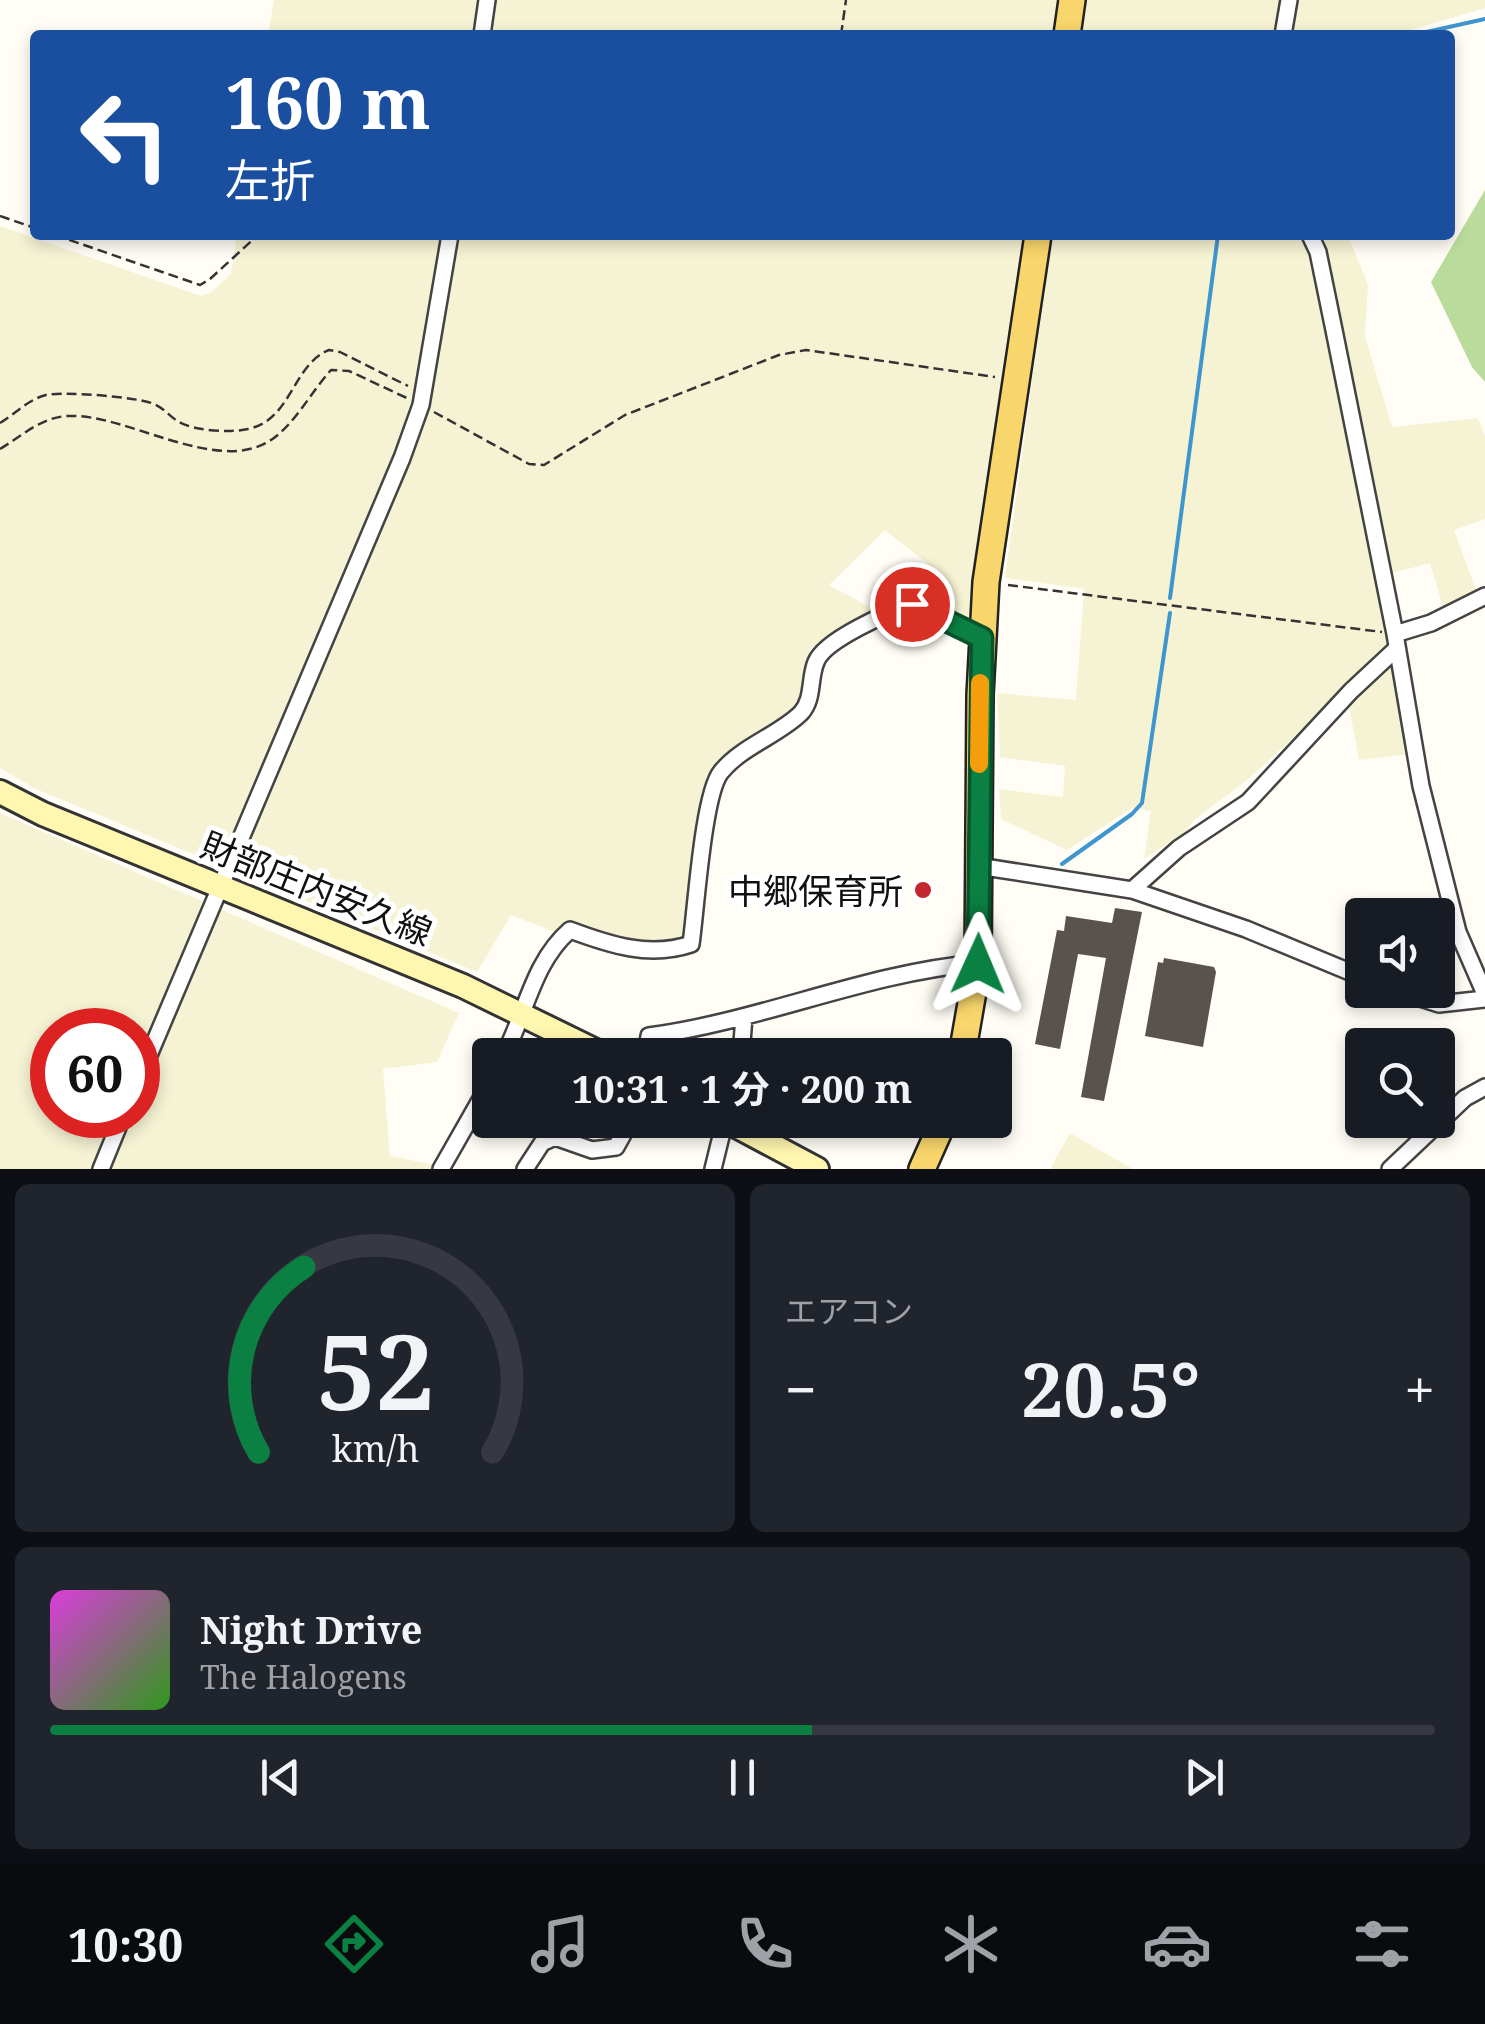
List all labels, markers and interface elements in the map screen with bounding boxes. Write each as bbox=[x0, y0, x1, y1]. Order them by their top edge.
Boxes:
text: 160 m bbox=[225, 54, 431, 150]
icon: left bbox=[60, 70, 190, 200]
text: 左折 bbox=[225, 149, 315, 210]
pin bbox=[870, 562, 955, 647]
icon: arrive bbox=[885, 577, 940, 632]
street label: 財部庄内安久線 bbox=[195, 820, 439, 956]
place label: 中郷保育所 bbox=[728, 867, 903, 914]
marker: 中郷保育所 bbox=[912, 879, 934, 901]
map controls bbox=[1345, 898, 1455, 1138]
button: sound bbox=[1345, 898, 1455, 1008]
position arrow bbox=[926, 912, 1030, 1016]
speed limit sign: 60 bbox=[30, 1008, 160, 1138]
button: search bbox=[1345, 1028, 1455, 1138]
text: 10:31 · 1 分 · 200 m bbox=[572, 1062, 912, 1114]
text: エアコン bbox=[785, 1289, 913, 1332]
text: 52 bbox=[316, 1299, 434, 1440]
text: 20.5° bbox=[1021, 1337, 1200, 1439]
text: − bbox=[785, 1351, 817, 1426]
text: + bbox=[1404, 1351, 1435, 1426]
text: km/h bbox=[331, 1424, 419, 1472]
text: Night Drive bbox=[200, 1603, 422, 1655]
text: The Halogens bbox=[200, 1655, 407, 1698]
icon: previous bbox=[253, 1750, 308, 1805]
icon: pause bbox=[715, 1750, 770, 1805]
icon: next bbox=[1177, 1750, 1232, 1805]
icon: directions bbox=[319, 1909, 389, 1979]
icon: music bbox=[525, 1909, 595, 1979]
icon: phone bbox=[730, 1909, 800, 1979]
icon: climate bbox=[936, 1909, 1006, 1979]
icon: car bbox=[1142, 1909, 1212, 1979]
icon: filters bbox=[1347, 1909, 1417, 1979]
text: 10:30 bbox=[68, 1914, 183, 1975]

